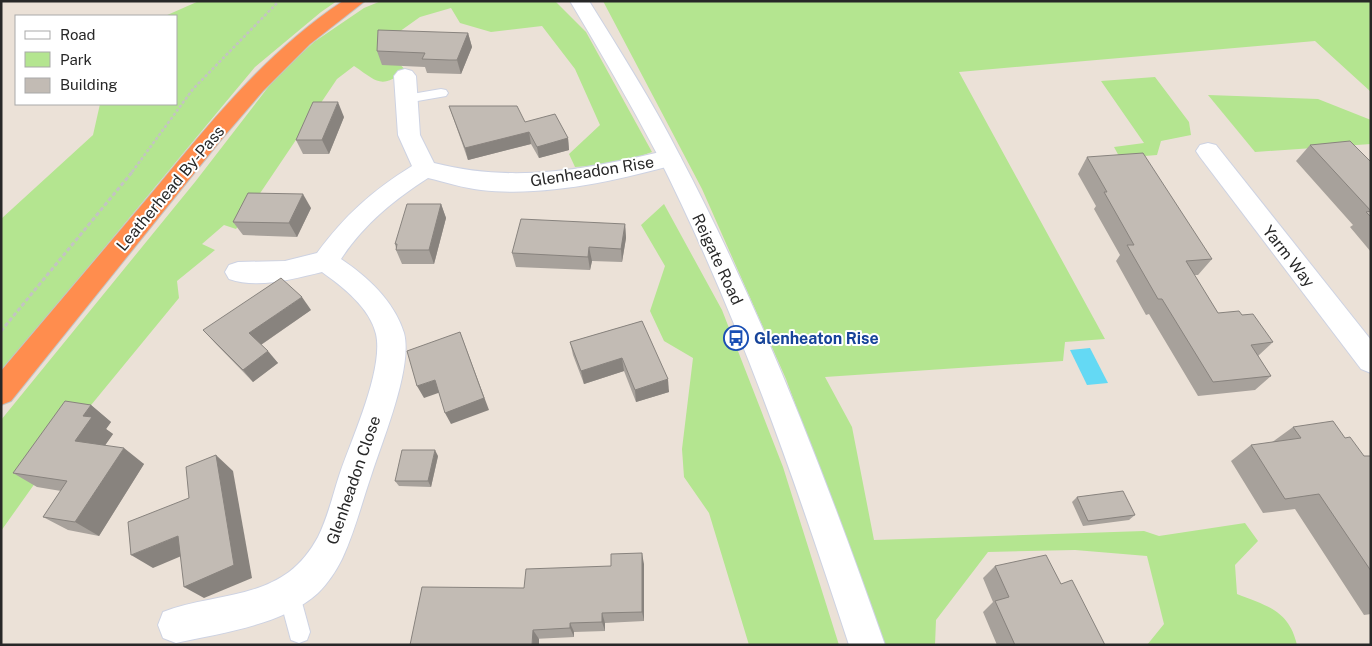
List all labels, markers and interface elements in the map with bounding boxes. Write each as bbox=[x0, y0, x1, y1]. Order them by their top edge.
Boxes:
legend bbox=[15, 15, 178, 105]
text: Road bbox=[60, 26, 96, 43]
text: Park bbox=[60, 51, 92, 68]
text: Building bbox=[60, 76, 118, 93]
street label: Leatherhead By-Pass bbox=[112, 122, 228, 255]
street label: Glenheadon Rise bbox=[529, 152, 655, 191]
street label: Reigate Road bbox=[688, 211, 747, 308]
street label: Yarm Way bbox=[1259, 222, 1319, 291]
bus stop icon: Glenheaton Rise bbox=[723, 325, 749, 351]
place label: Glenheaton Rise bbox=[754, 329, 879, 348]
street label: Glenheadon Close bbox=[323, 413, 384, 547]

